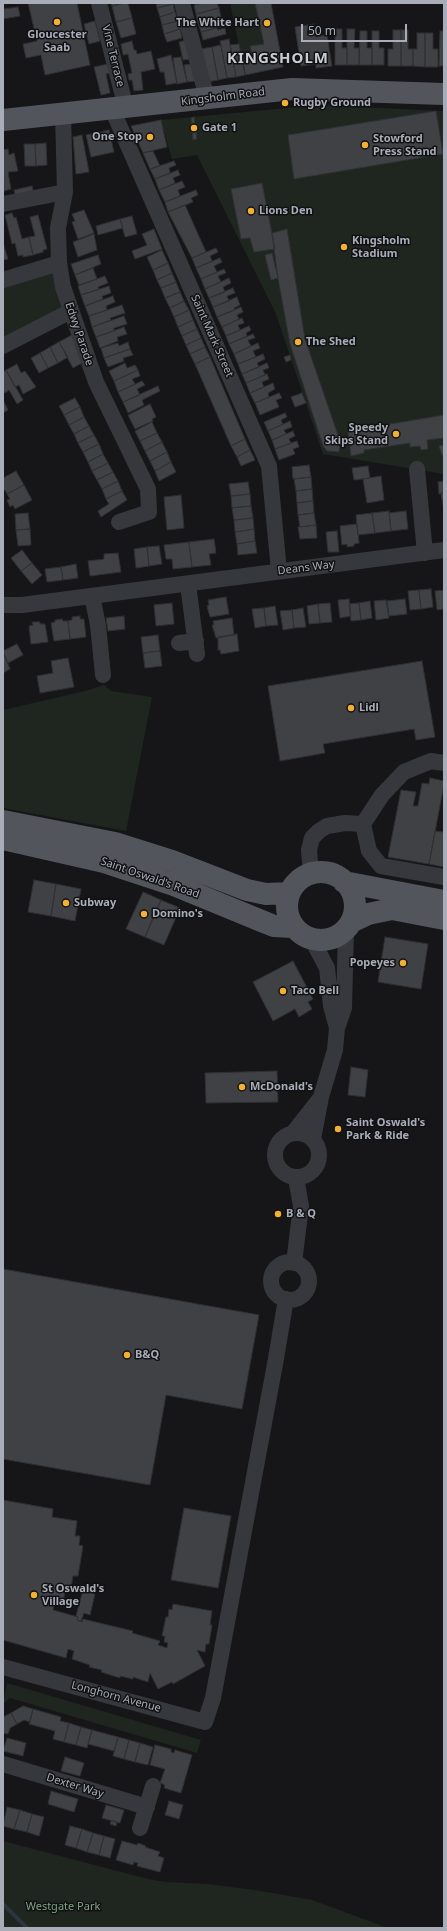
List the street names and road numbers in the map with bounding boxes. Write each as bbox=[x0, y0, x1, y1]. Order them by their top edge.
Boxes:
street label: Vine Terrace bbox=[99, 24, 127, 88]
street label: Kingsholm Road bbox=[180, 85, 266, 109]
street label: Saint Mark Street bbox=[188, 293, 236, 379]
street label: Edwy Parade bbox=[62, 301, 96, 367]
street label: Deans Way bbox=[277, 558, 335, 578]
street label: Saint Oswald's Road bbox=[99, 855, 201, 901]
street label: Longhorn Avenue bbox=[70, 1679, 162, 1715]
street label: Dexter Way bbox=[45, 1771, 105, 1801]

